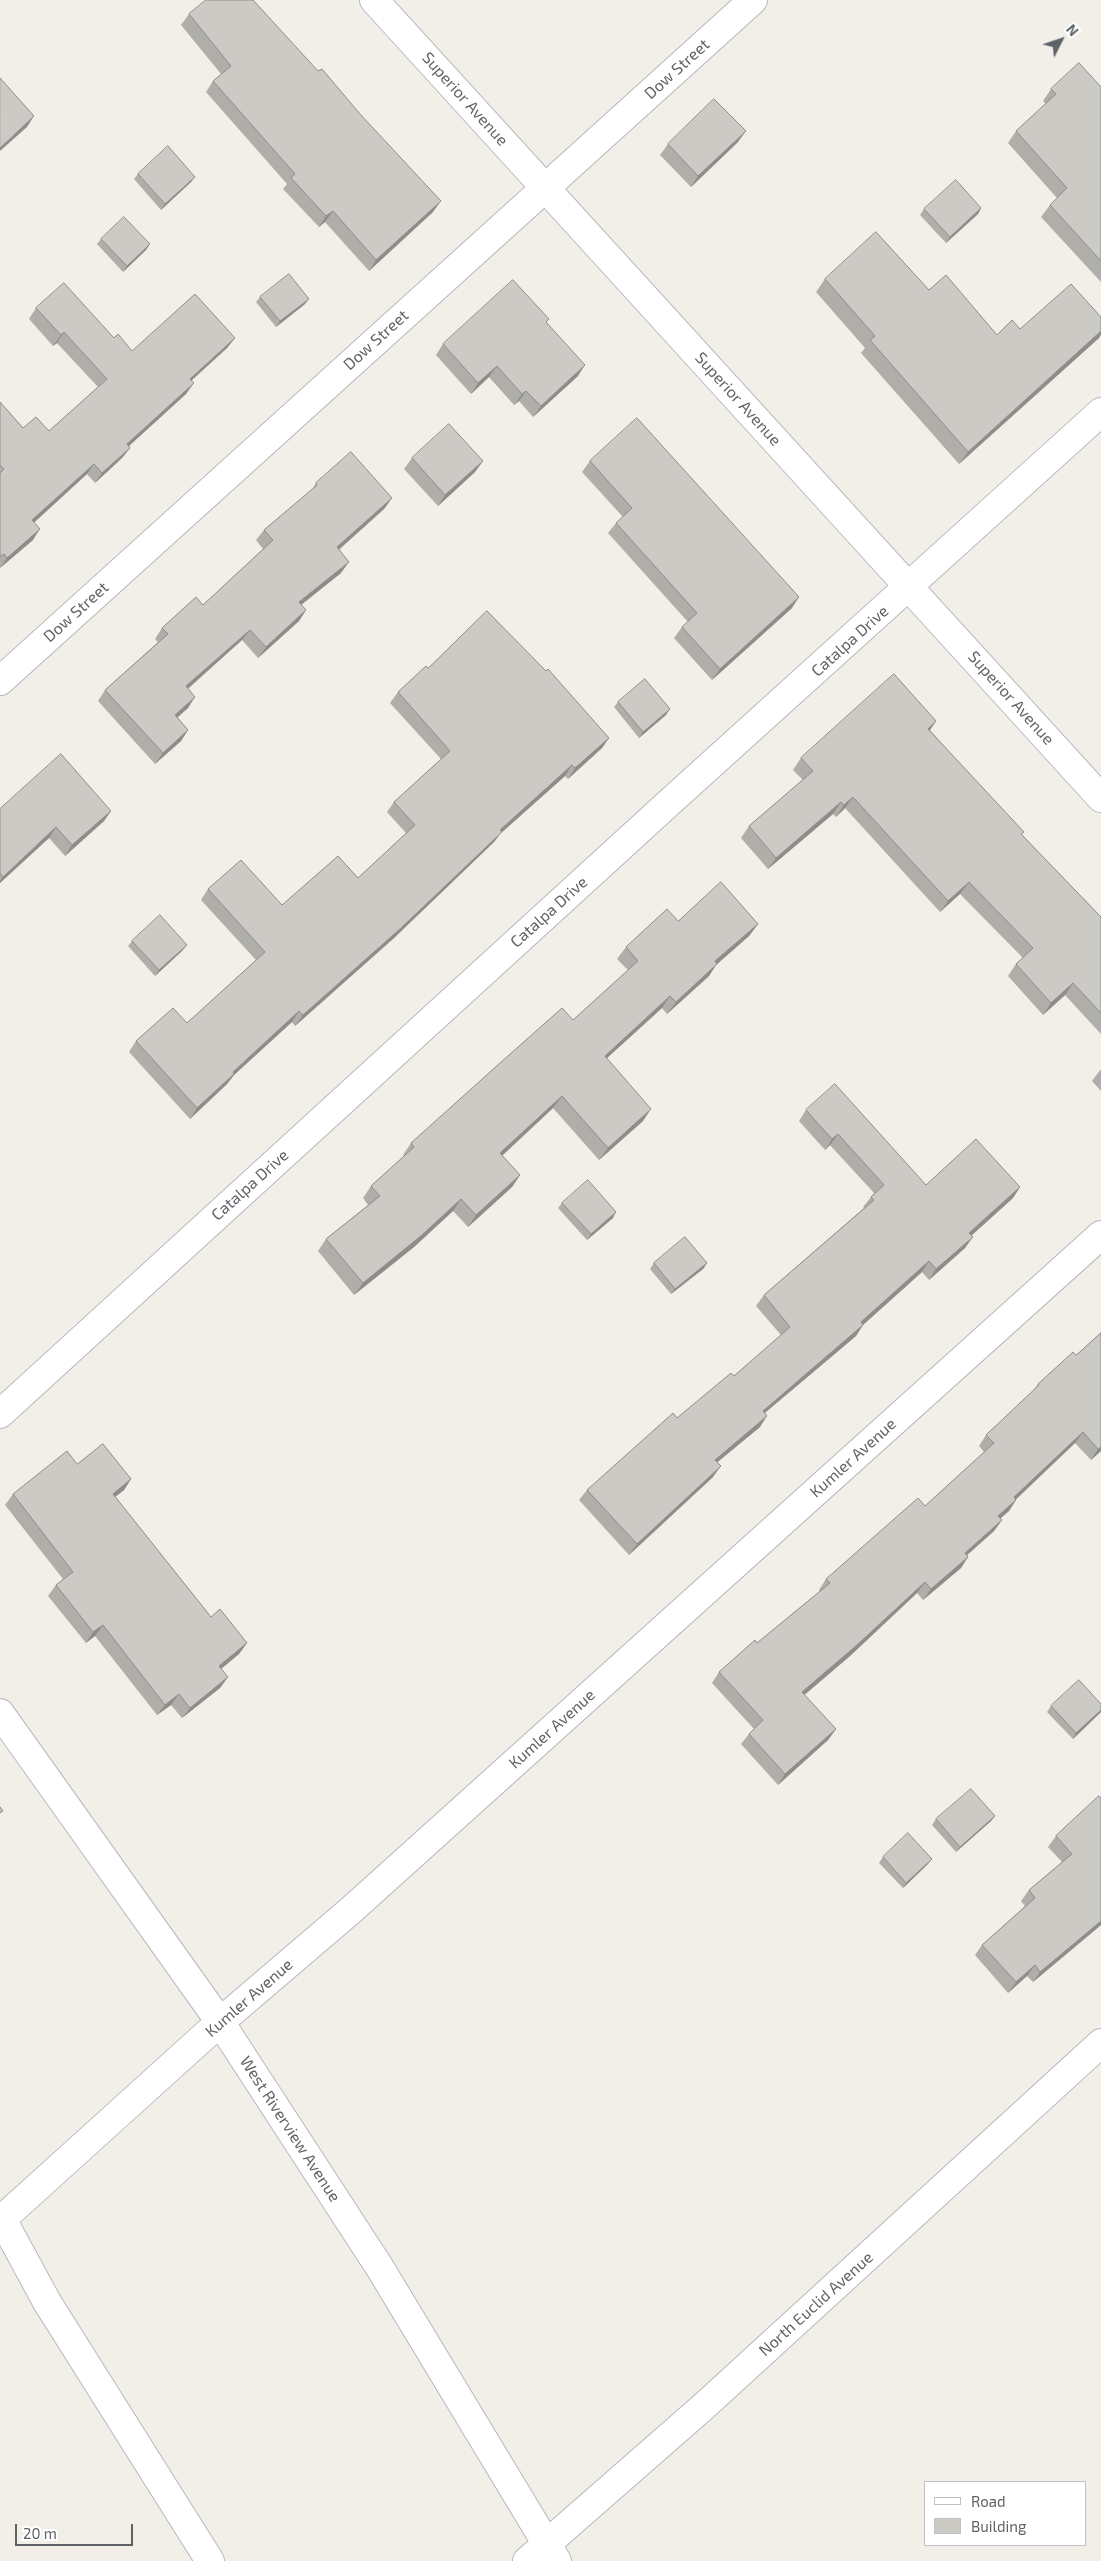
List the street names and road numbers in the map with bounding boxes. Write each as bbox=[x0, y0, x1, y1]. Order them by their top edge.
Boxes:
street label: Dow Street bbox=[641, 35, 713, 103]
street label: Superior Avenue bbox=[418, 48, 512, 150]
street label: Dow Street bbox=[340, 306, 412, 374]
street label: Superior Avenue bbox=[691, 348, 785, 450]
street label: Dow Street bbox=[40, 578, 112, 646]
street label: Catalpa Drive bbox=[807, 601, 893, 681]
street label: Superior Avenue bbox=[964, 647, 1058, 749]
street label: Catalpa Drive bbox=[506, 872, 592, 952]
street label: Catalpa Drive bbox=[207, 1145, 293, 1225]
street label: Kumler Avenue bbox=[806, 1414, 900, 1502]
street label: Kumler Avenue bbox=[505, 1685, 599, 1773]
street label: Kumler Avenue bbox=[201, 1955, 297, 2041]
street label: West Riverview Avenue bbox=[236, 2053, 344, 2205]
street label: North Euclid Avenue bbox=[755, 2248, 877, 2360]

